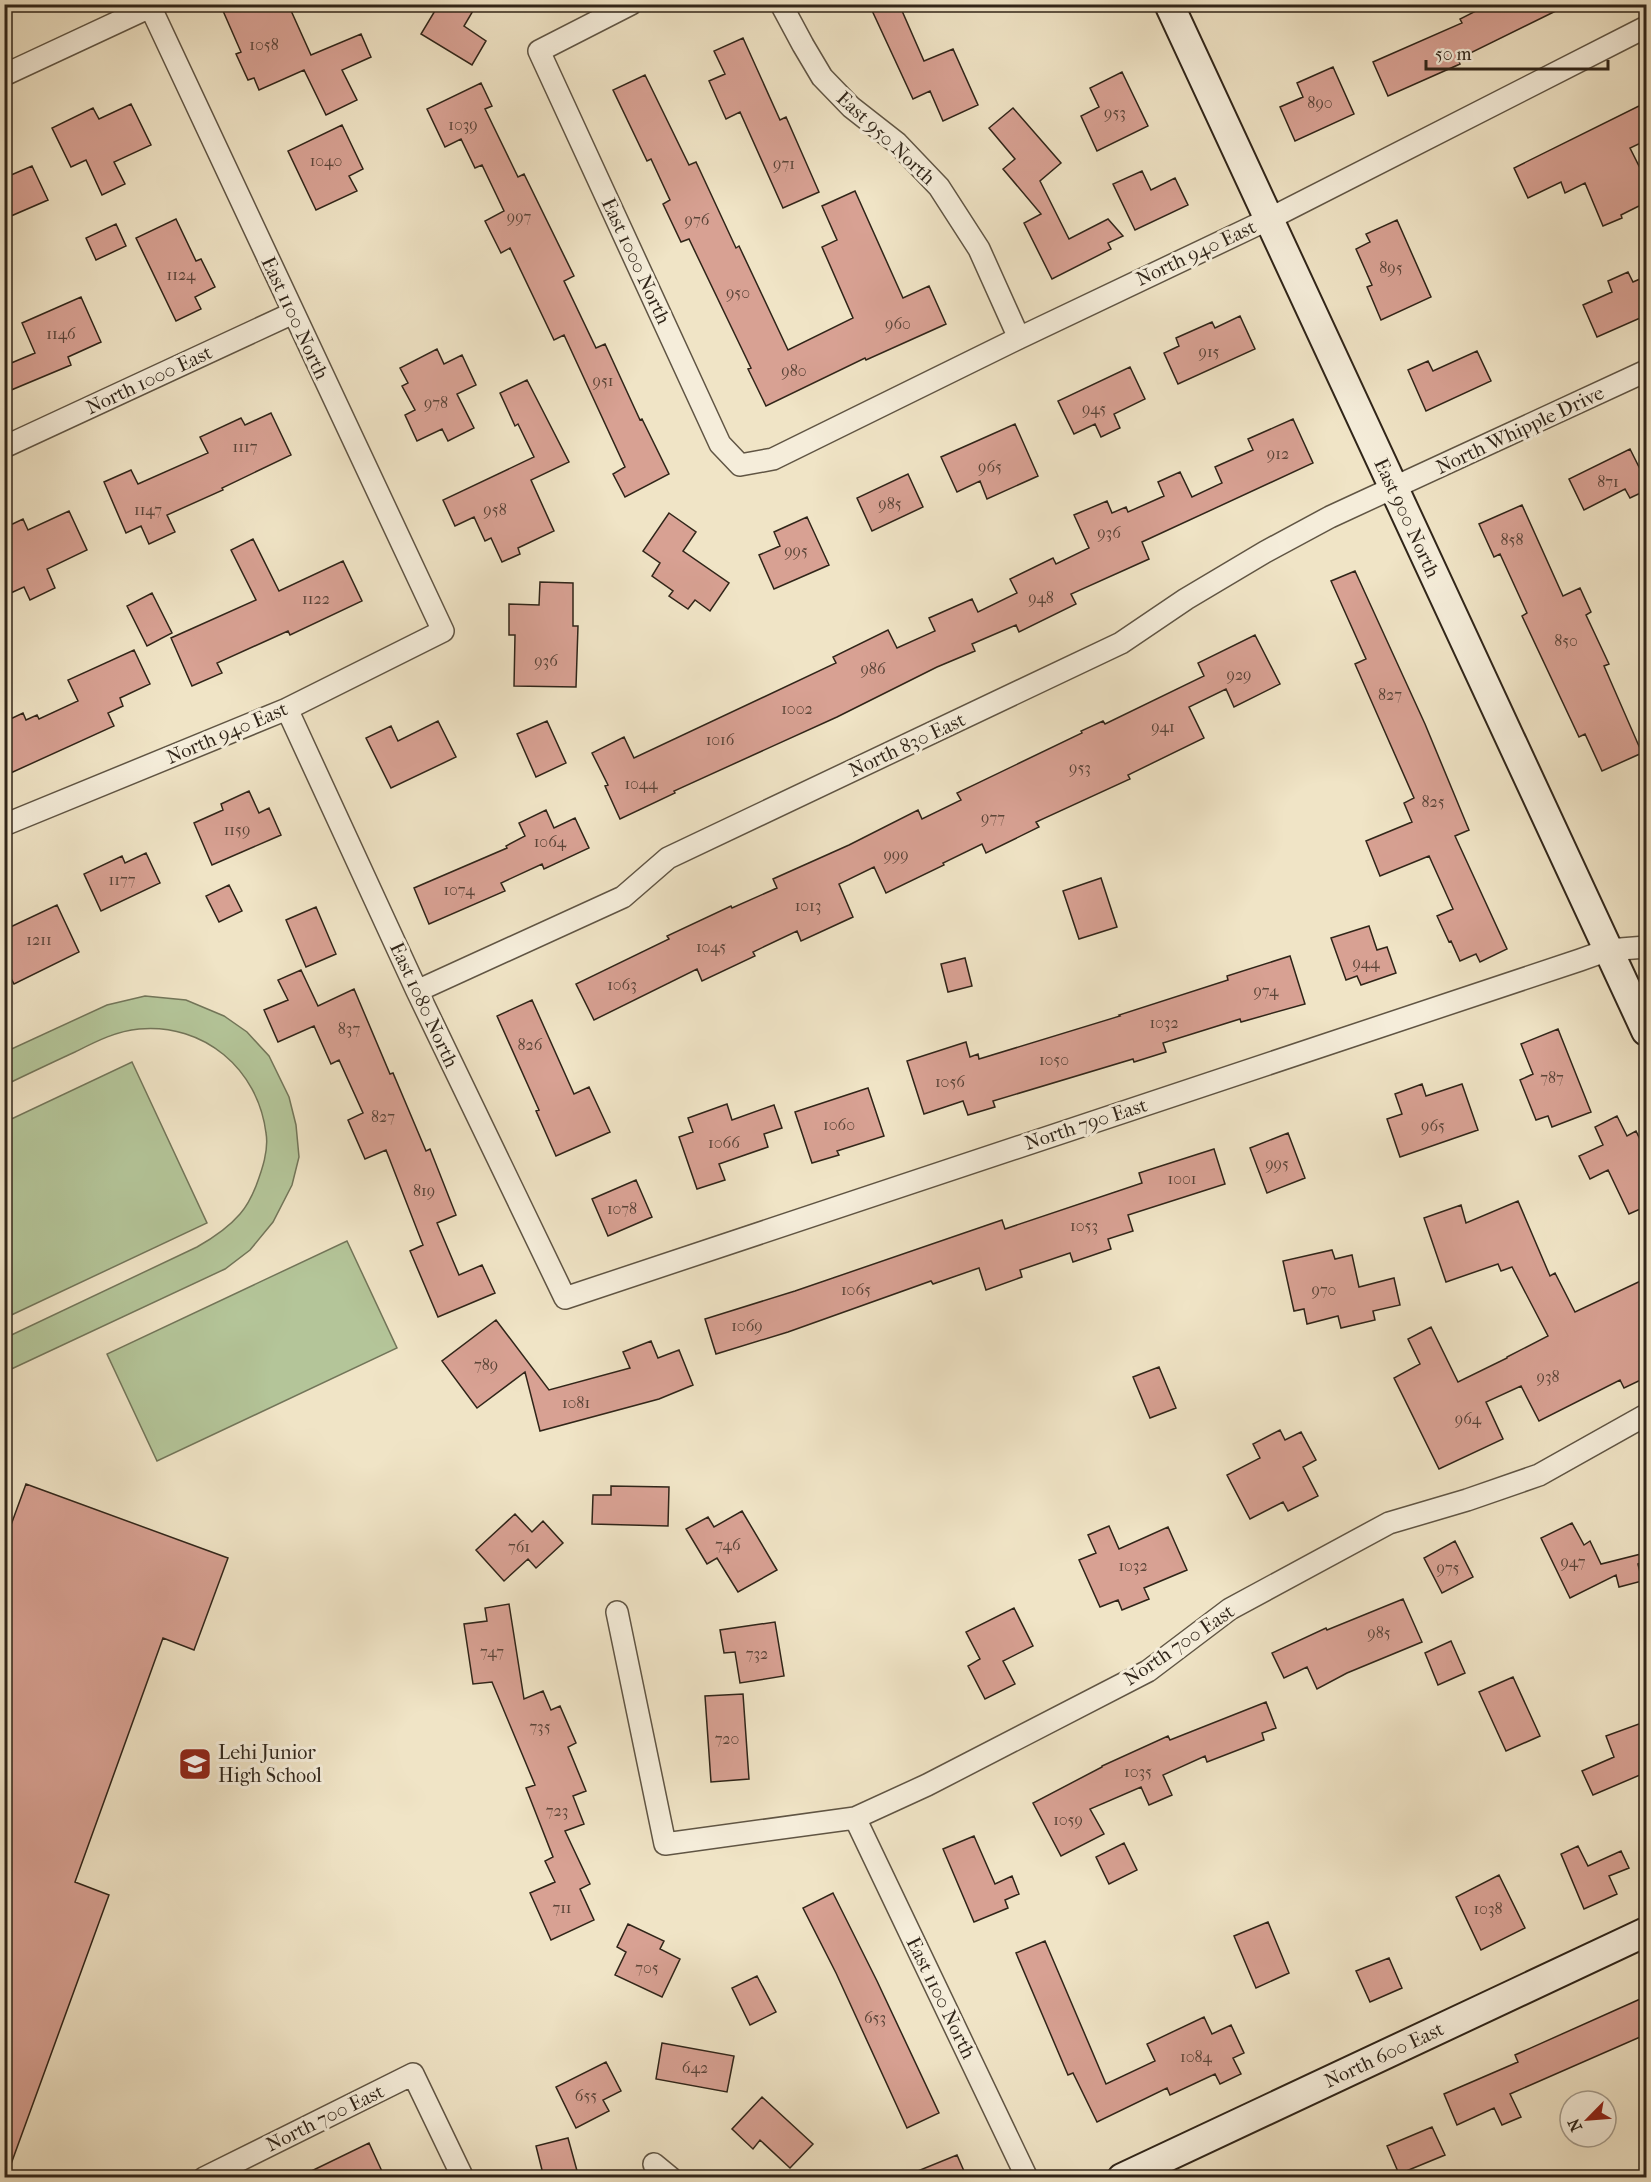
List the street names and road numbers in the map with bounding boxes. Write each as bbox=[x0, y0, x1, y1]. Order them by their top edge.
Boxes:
street label: East 950 North bbox=[832, 86, 941, 190]
street label: East 1000 North bbox=[597, 194, 676, 328]
street label: North 940 East bbox=[1132, 215, 1260, 291]
street label: East 1100 North bbox=[257, 253, 334, 384]
street label: North 1000 East bbox=[82, 341, 216, 419]
street label: North Whipple Drive bbox=[1432, 381, 1608, 479]
street label: East 900 North bbox=[1369, 455, 1445, 582]
street label: North 940 East bbox=[163, 697, 291, 769]
street label: North 830 East bbox=[845, 708, 969, 782]
street label: East 1080 North bbox=[385, 939, 463, 1072]
street label: North 790 East bbox=[1022, 1093, 1150, 1155]
street label: North 700 East bbox=[1120, 1600, 1238, 1690]
street label: East 1100 North bbox=[902, 1933, 981, 2063]
street label: North 600 East bbox=[1321, 2017, 1447, 2093]
street label: North 700 East bbox=[262, 2080, 388, 2156]

